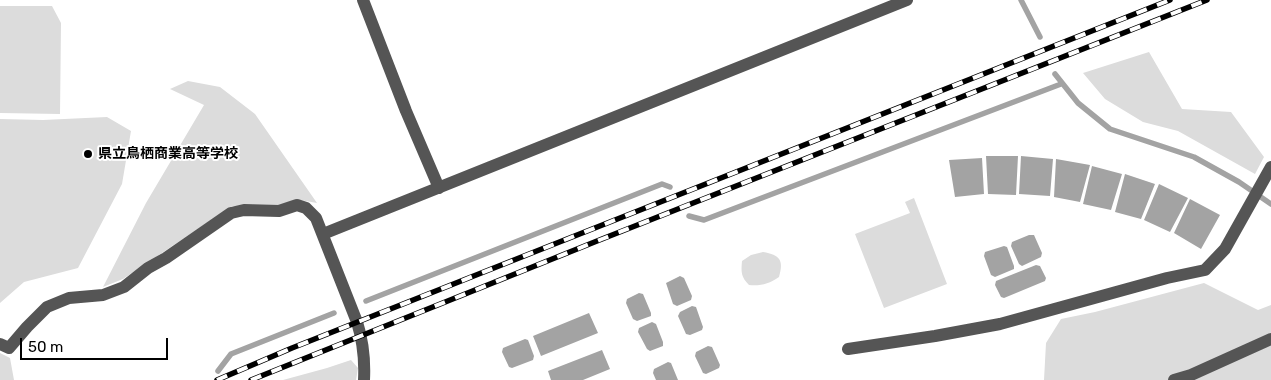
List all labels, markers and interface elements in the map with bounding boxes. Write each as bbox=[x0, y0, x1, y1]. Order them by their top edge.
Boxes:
place label: 県立鳥栖商業高等学校 bbox=[98, 146, 238, 162]
marker: 県立鳥栖商業高等学校 bbox=[82, 148, 94, 160]
scale bar bbox=[22, 328, 170, 360]
text: 50 m bbox=[28, 338, 63, 356]

